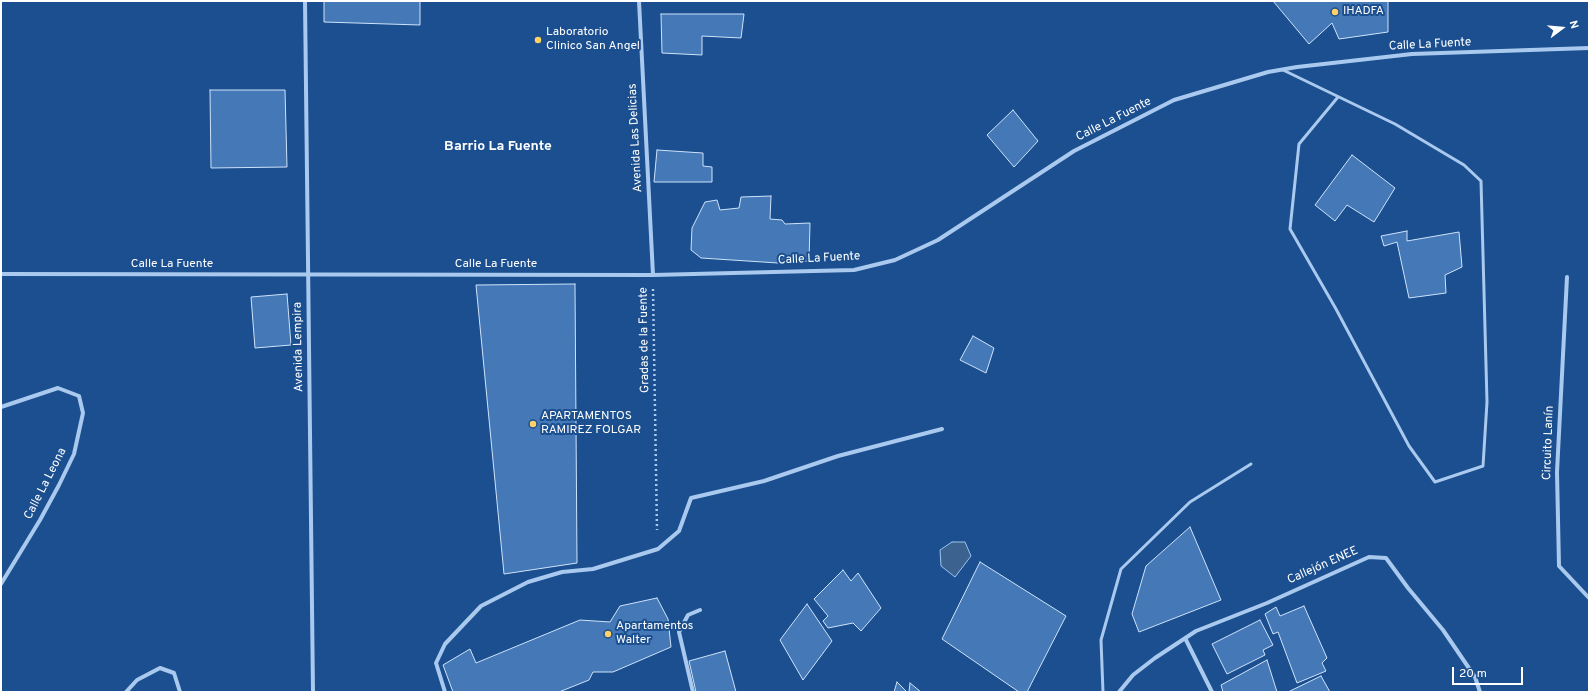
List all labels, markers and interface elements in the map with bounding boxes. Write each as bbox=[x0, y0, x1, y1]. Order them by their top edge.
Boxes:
place label: IHADFA bbox=[1343, 5, 1384, 19]
marker: IHADFA bbox=[1330, 7, 1340, 17]
north arrow bbox=[1542, 8, 1582, 48]
text: N bbox=[1566, 19, 1581, 30]
place label: Laboratorio Clinico San Angel bbox=[546, 26, 640, 54]
marker: Laboratorio Clinico San Angel bbox=[533, 35, 543, 45]
street label: Calle La Fuente bbox=[1388, 36, 1472, 54]
street label: Avenida Las Delicias bbox=[626, 83, 646, 193]
street label: Calle La Fuente bbox=[1074, 95, 1154, 145]
district label: Barrio La Fuente bbox=[444, 139, 552, 155]
street label: Calle La Fuente bbox=[777, 250, 861, 268]
street label: Calle La Fuente bbox=[131, 258, 213, 272]
street label: Calle La Fuente bbox=[455, 258, 537, 272]
street label: Gradas de la Fuente bbox=[637, 287, 653, 393]
street label: Avenida Lempira bbox=[291, 302, 307, 392]
street label: Circuito Lanín bbox=[1541, 406, 1557, 480]
place label: APARTAMENTOS RAMIREZ FOLGAR bbox=[541, 410, 641, 438]
marker: APARTAMENTOS RAMIREZ FOLGAR bbox=[528, 419, 538, 429]
street label: Calle La Leona bbox=[22, 446, 70, 522]
street label: Callejón ENEE bbox=[1285, 544, 1361, 588]
place label: Apartamentos Walter bbox=[616, 620, 693, 648]
marker: Apartamentos Walter bbox=[603, 629, 613, 639]
scale bar bbox=[1454, 659, 1525, 685]
text: 20 m bbox=[1459, 666, 1487, 682]

